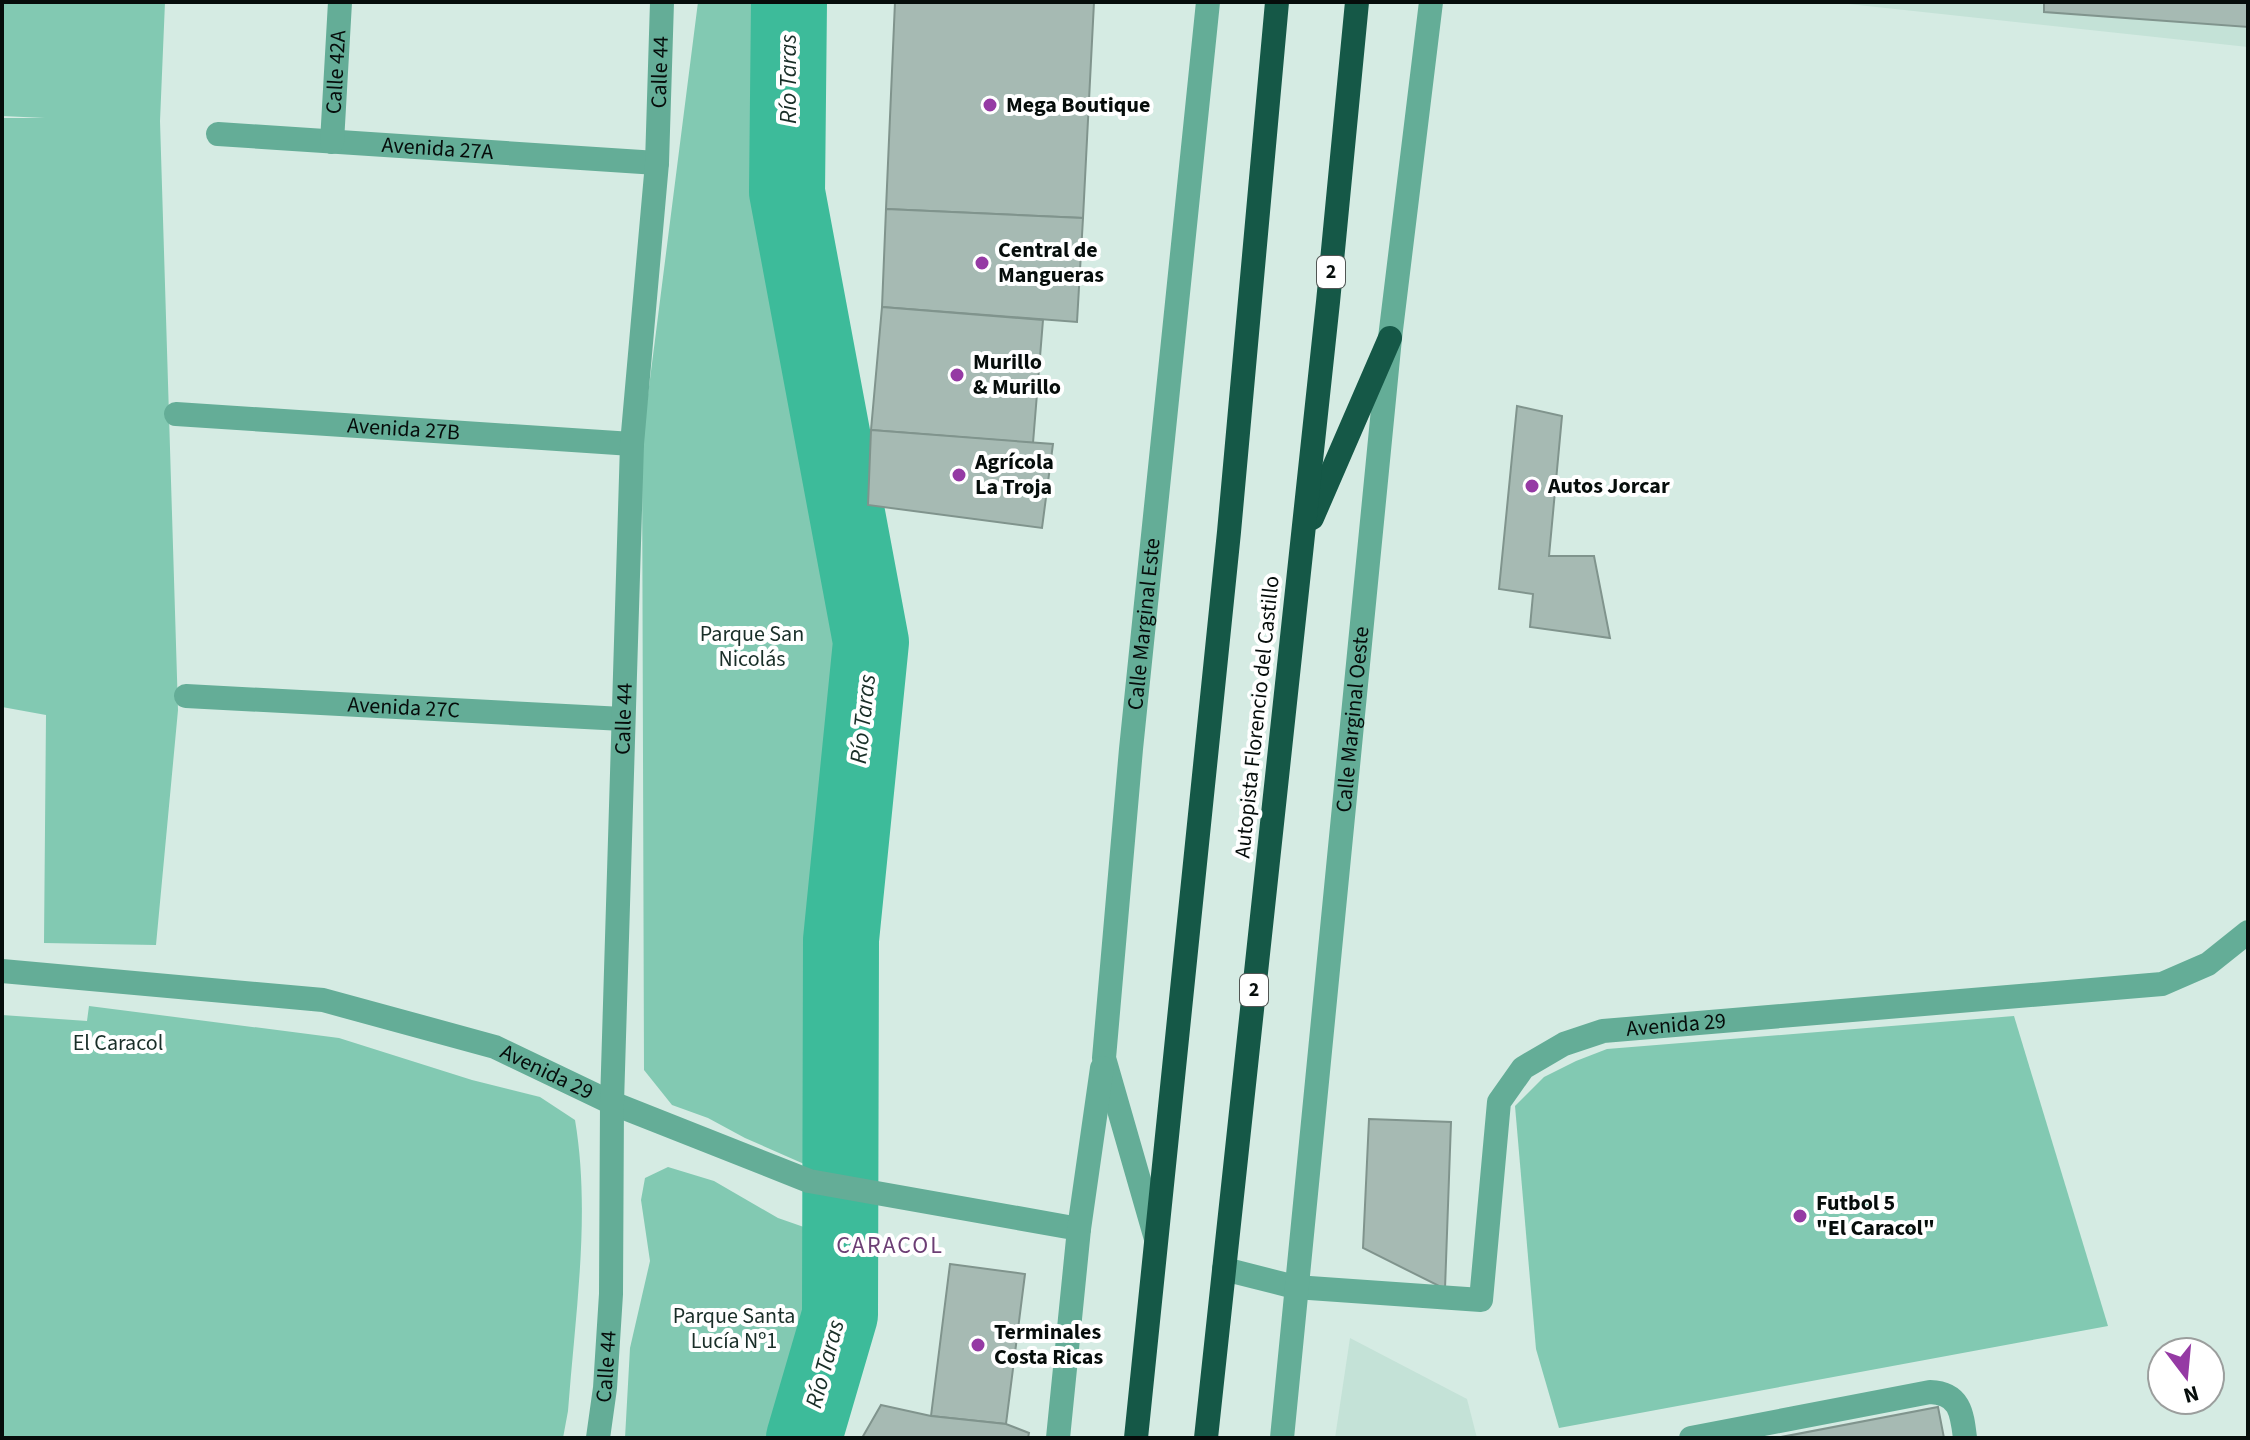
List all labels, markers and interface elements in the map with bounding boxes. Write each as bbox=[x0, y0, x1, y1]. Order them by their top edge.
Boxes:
street label: Calle 42A bbox=[318, 29, 354, 115]
water label: Río Taras bbox=[771, 34, 806, 124]
street label: Calle 44 bbox=[643, 36, 677, 109]
place label: Mega Boutique bbox=[1006, 89, 1150, 121]
marker: Mega Boutique bbox=[981, 96, 999, 114]
street label: Avenida 27A bbox=[381, 129, 494, 168]
place label: Central de Mangueras bbox=[998, 234, 1104, 291]
marker: Central de Mangueras bbox=[973, 254, 991, 272]
road number: 2 bbox=[1317, 256, 1345, 288]
place label: Murillo & Murillo bbox=[973, 346, 1061, 403]
marker: Murillo & Murillo bbox=[948, 366, 966, 384]
street label: Avenida 27B bbox=[346, 409, 461, 449]
place label: Agrícola La Troja bbox=[974, 446, 1054, 503]
marker: Agrícola La Troja bbox=[950, 466, 968, 484]
place label: Autos Jorcar bbox=[1547, 470, 1670, 502]
marker: Autos Jorcar bbox=[1523, 477, 1541, 495]
street label: Calle Marginal Este bbox=[1119, 536, 1169, 712]
street label: Autopista Florencio del Castillo bbox=[1226, 574, 1288, 860]
park label: Parque San Nicolás bbox=[700, 618, 804, 675]
street label: Calle Marginal Oeste bbox=[1327, 625, 1378, 814]
water label: Río Taras bbox=[841, 672, 885, 766]
street label: Calle 44 bbox=[607, 682, 641, 755]
street label: Avenida 27C bbox=[347, 689, 461, 726]
road number: 2 bbox=[1240, 974, 1268, 1006]
street label: Avenida 29 bbox=[1625, 1005, 1727, 1045]
park label: El Caracol bbox=[73, 1027, 163, 1059]
street label: Avenida 29 bbox=[495, 1036, 599, 1108]
place label: Futbol 5 "El Caracol" bbox=[1816, 1187, 1935, 1244]
marker: Futbol 5 "El Caracol" bbox=[1791, 1207, 1809, 1225]
district label: CARACOL bbox=[836, 1228, 944, 1263]
park label: Parque Santa Lucía Nº1 bbox=[673, 1300, 795, 1357]
water label: Río Taras bbox=[796, 1316, 854, 1412]
place label: Terminales Costa Ricas bbox=[994, 1316, 1103, 1373]
street label: Calle 44 bbox=[587, 1329, 625, 1405]
marker: Terminales Costa Ricas bbox=[969, 1336, 987, 1354]
north arrow bbox=[2146, 1336, 2226, 1416]
text: N bbox=[2180, 1377, 2203, 1412]

